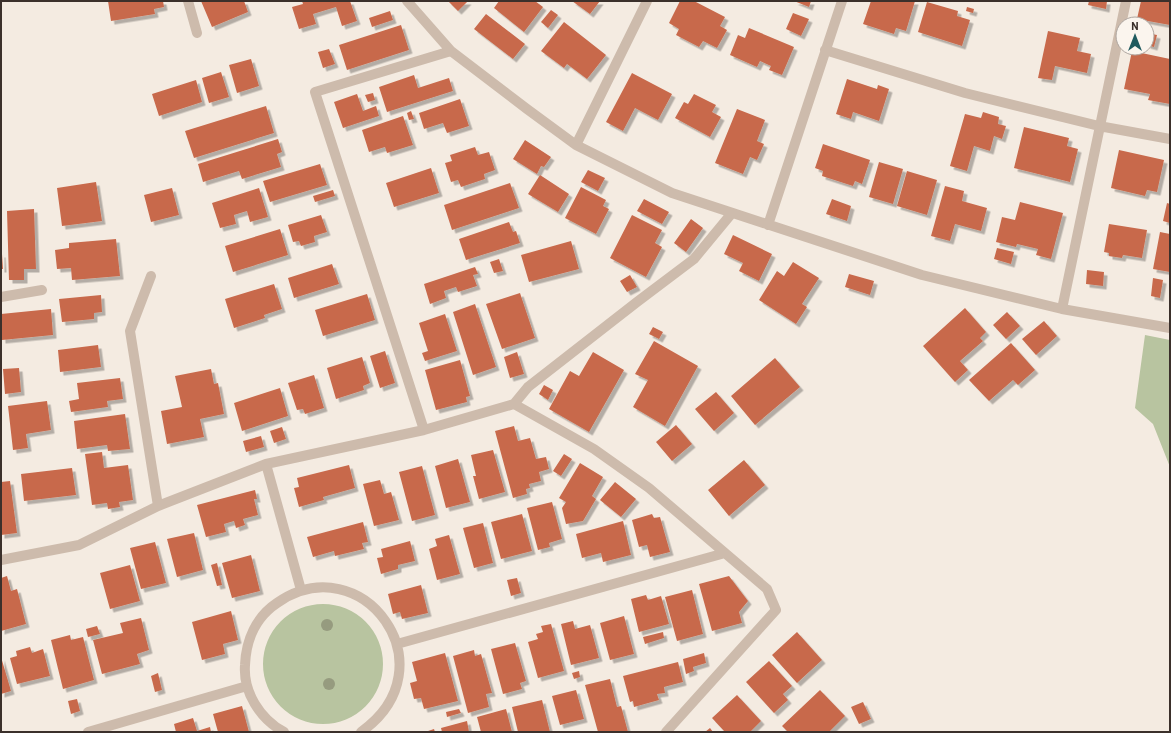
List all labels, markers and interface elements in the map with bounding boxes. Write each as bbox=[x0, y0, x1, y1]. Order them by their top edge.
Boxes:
north arrow bbox=[1115, 16, 1155, 56]
text: N bbox=[1131, 19, 1139, 32]

